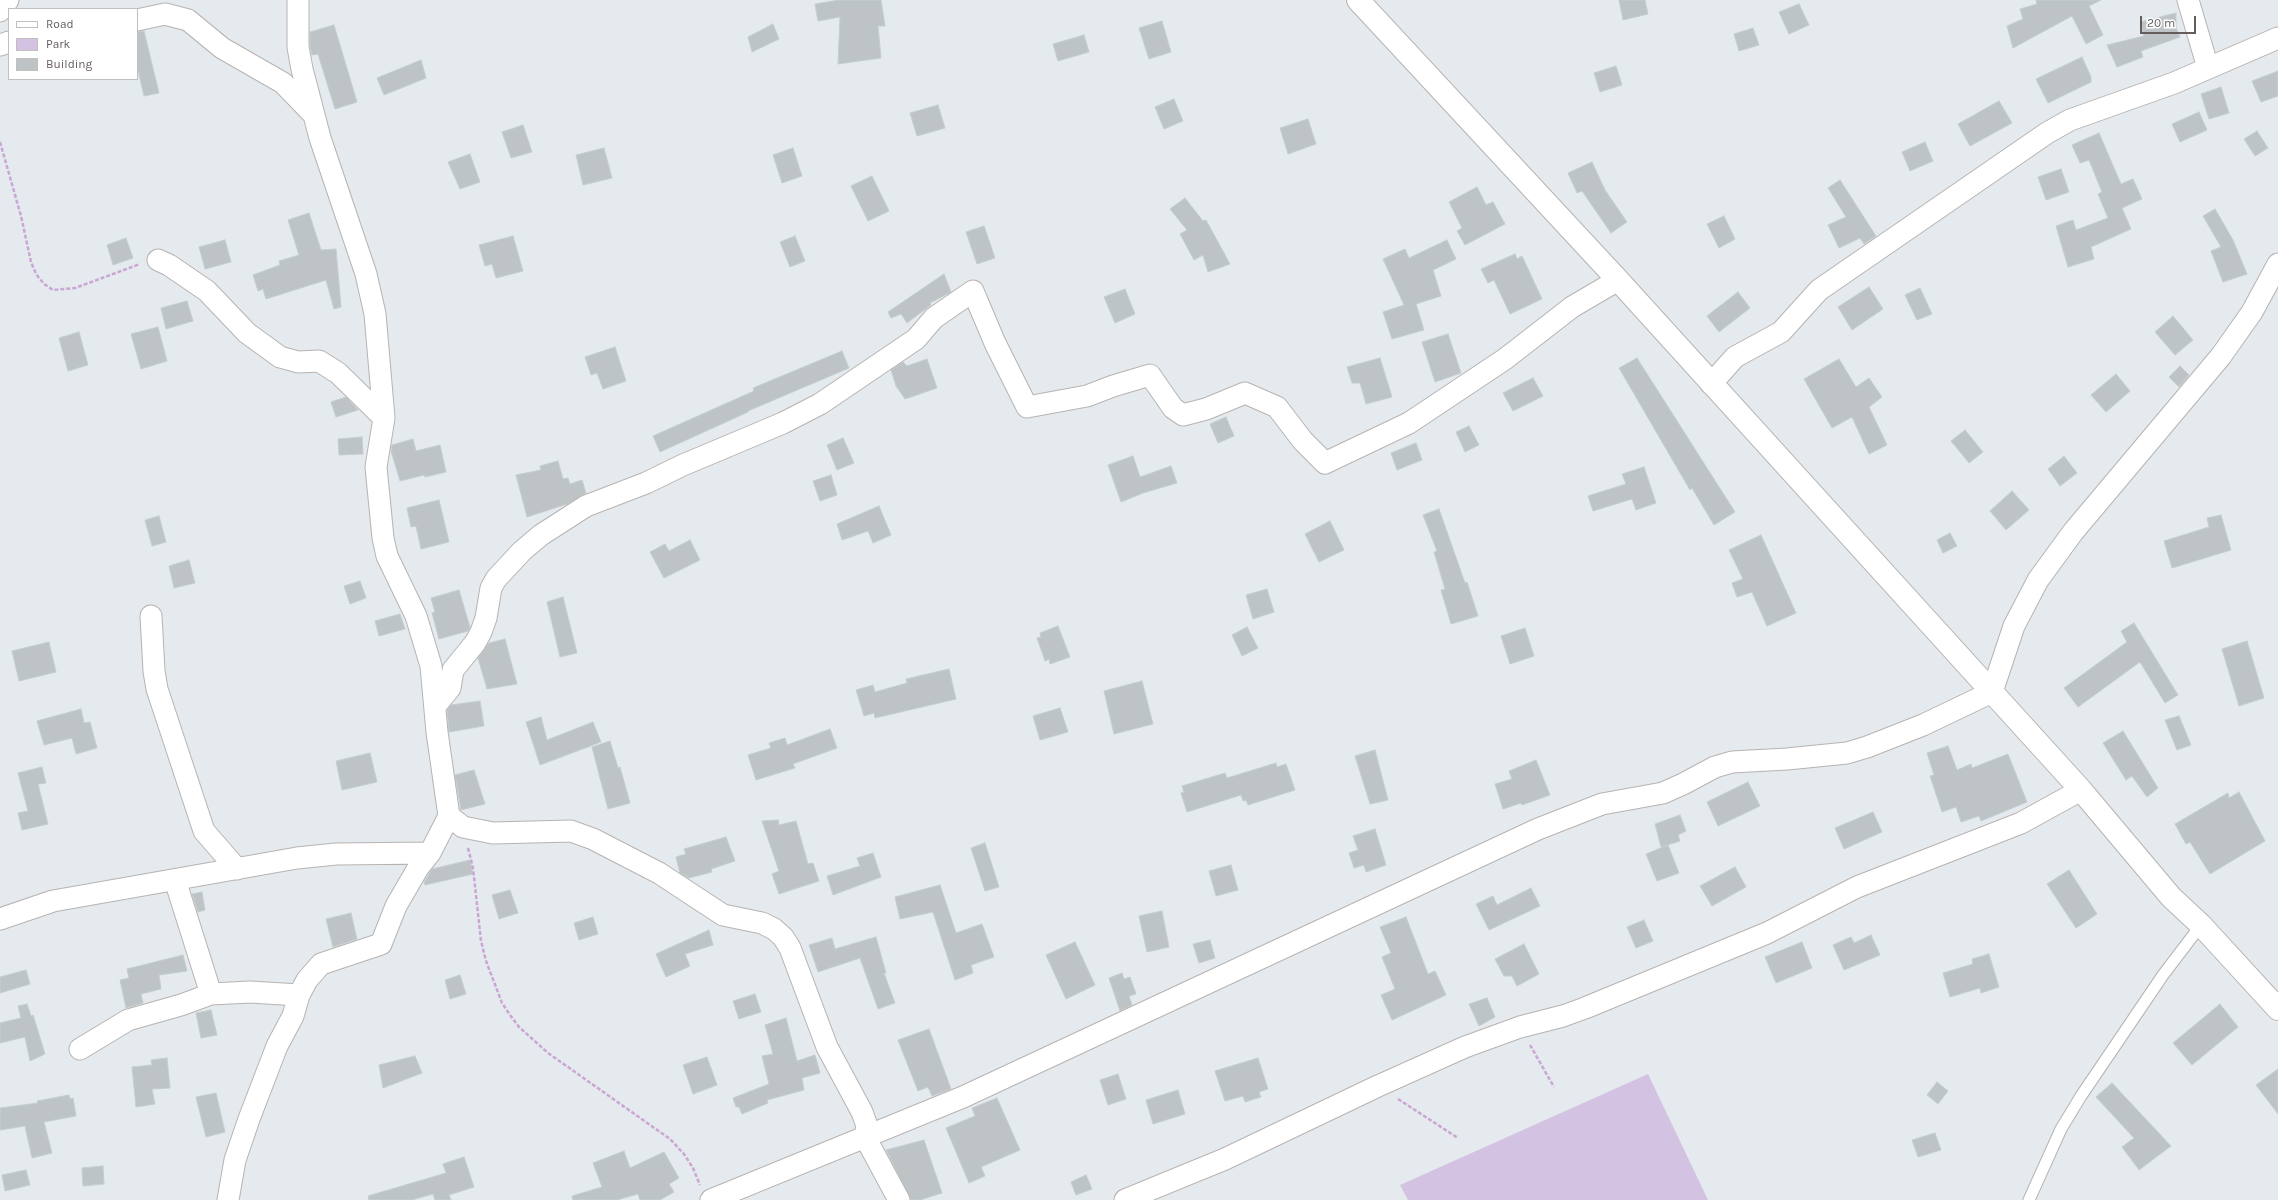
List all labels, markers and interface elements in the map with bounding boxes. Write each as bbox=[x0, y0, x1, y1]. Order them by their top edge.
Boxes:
legend bbox=[8, 8, 138, 80]
scale bar bbox=[2142, 8, 2198, 34]
text: 20 m bbox=[2147, 16, 2175, 30]
text: Road bbox=[46, 17, 74, 31]
text: Park bbox=[46, 37, 70, 51]
text: Building bbox=[46, 57, 92, 71]

